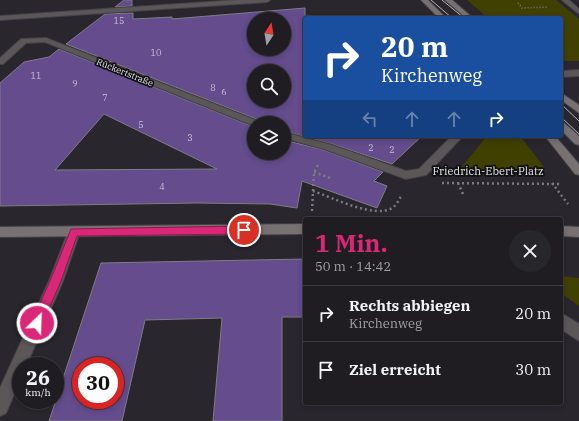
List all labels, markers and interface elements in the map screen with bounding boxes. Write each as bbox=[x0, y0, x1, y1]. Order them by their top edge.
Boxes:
north arrow bbox=[247, 12, 291, 56]
map controls bbox=[247, 12, 291, 160]
house number: 15 bbox=[114, 15, 124, 26]
text: 20 m bbox=[381, 28, 448, 65]
icon: right bbox=[315, 32, 367, 84]
house number: 10 bbox=[151, 47, 161, 58]
street label: Rückertstraße bbox=[95, 56, 155, 88]
button: search bbox=[247, 64, 291, 108]
text: Kirchenweg bbox=[381, 64, 482, 87]
house number: 11 bbox=[31, 70, 41, 81]
house number: 9 bbox=[72, 78, 78, 89]
house number: 8 bbox=[210, 82, 216, 93]
house number: 6 bbox=[221, 86, 227, 97]
house number: 7 bbox=[102, 92, 108, 103]
icon: left bbox=[359, 108, 381, 130]
icon: ahead bbox=[401, 108, 423, 130]
icon: ahead bbox=[443, 108, 465, 130]
icon: right bbox=[485, 108, 507, 130]
button: layers bbox=[247, 116, 291, 160]
house number: 5 bbox=[138, 119, 144, 130]
house number: 3 bbox=[187, 132, 193, 143]
house number: 2 bbox=[368, 142, 374, 153]
house number: 2 bbox=[389, 144, 395, 155]
street label: Friedrich-Ebert-Platz bbox=[433, 164, 544, 178]
house number: 4 bbox=[159, 181, 165, 192]
pin bbox=[227, 213, 261, 247]
icon: arrive bbox=[233, 219, 255, 241]
text: 1 Min. bbox=[315, 227, 387, 259]
button: close bbox=[509, 230, 551, 272]
text: 50 m · 14:42 bbox=[315, 258, 391, 275]
text: Rechts abbiegen bbox=[349, 296, 470, 315]
position arrow bbox=[16, 302, 58, 344]
icon: right bbox=[315, 303, 337, 325]
text: 20 m bbox=[515, 304, 551, 323]
text: Kirchenweg bbox=[349, 315, 422, 332]
speed limit sign: 30 bbox=[72, 357, 124, 409]
icon: arrive bbox=[315, 359, 337, 381]
text: Ziel erreicht bbox=[349, 360, 441, 379]
text: 30 m bbox=[515, 360, 551, 379]
text: 26 bbox=[26, 364, 50, 391]
text: km/h bbox=[25, 386, 51, 399]

